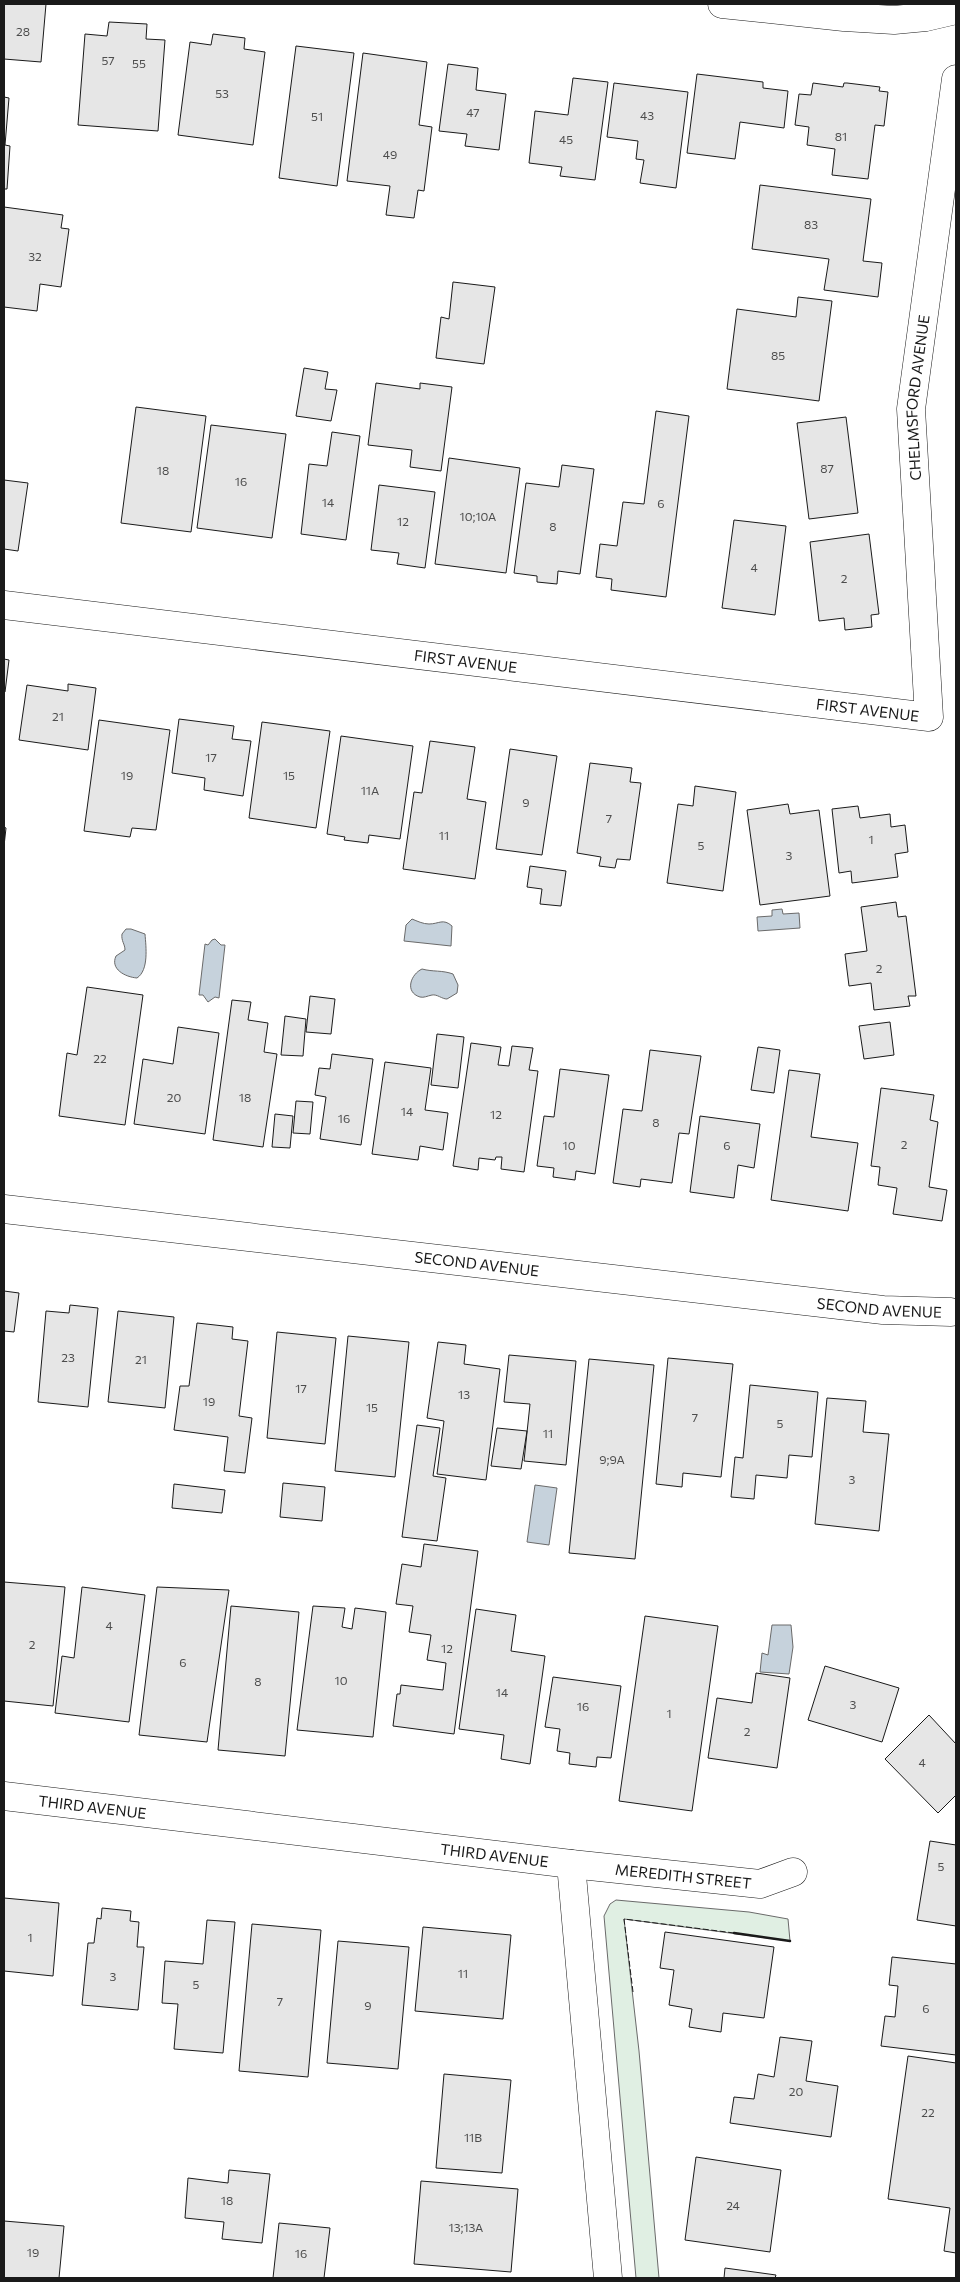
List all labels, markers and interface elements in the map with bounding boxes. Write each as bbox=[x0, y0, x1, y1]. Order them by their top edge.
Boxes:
house number: 28 bbox=[16, 24, 30, 38]
house number: 57 bbox=[101, 53, 115, 67]
house number: 55 bbox=[132, 56, 146, 70]
house number: 53 bbox=[215, 86, 229, 100]
house number: 47 bbox=[466, 105, 480, 119]
house number: 43 bbox=[640, 108, 654, 122]
house number: 51 bbox=[311, 109, 323, 123]
house number: 81 bbox=[835, 129, 847, 143]
house number: 45 bbox=[559, 132, 573, 146]
house number: 49 bbox=[383, 147, 397, 161]
house number: 83 bbox=[804, 217, 818, 231]
house number: 32 bbox=[28, 249, 42, 263]
street label: CHELMSFORD AVENUE bbox=[902, 313, 933, 481]
house number: 85 bbox=[771, 348, 785, 362]
house number: 87 bbox=[820, 461, 834, 475]
house number: 18 bbox=[157, 463, 169, 477]
house number: 16 bbox=[235, 474, 247, 488]
house number: 14 bbox=[322, 495, 334, 509]
house number: 6 bbox=[657, 496, 665, 510]
house number: 10;10A bbox=[460, 509, 496, 524]
house number: 12 bbox=[397, 514, 409, 528]
house number: 8 bbox=[549, 519, 557, 533]
house number: 4 bbox=[750, 560, 758, 574]
house number: 2 bbox=[841, 571, 848, 585]
street label: FIRST AVENUE bbox=[413, 646, 518, 676]
street label: FIRST AVENUE bbox=[815, 694, 920, 725]
house number: 21 bbox=[52, 709, 64, 723]
house number: 17 bbox=[205, 750, 217, 764]
house number: 19 bbox=[121, 768, 133, 782]
house number: 15 bbox=[283, 768, 295, 782]
house number: 11A bbox=[361, 783, 379, 797]
house number: 9 bbox=[522, 795, 530, 809]
house number: 7 bbox=[606, 811, 612, 825]
house number: 11 bbox=[439, 828, 449, 842]
house number: 1 bbox=[868, 832, 874, 846]
house number: 5 bbox=[698, 838, 705, 852]
house number: 3 bbox=[786, 848, 793, 862]
house number: 2 bbox=[876, 961, 883, 975]
house number: 22 bbox=[93, 1051, 107, 1065]
house number: 20 bbox=[167, 1090, 181, 1104]
house number: 18 bbox=[239, 1090, 251, 1104]
house number: 14 bbox=[401, 1104, 413, 1118]
house number: 12 bbox=[490, 1107, 502, 1121]
house number: 16 bbox=[338, 1111, 350, 1125]
house number: 8 bbox=[652, 1115, 660, 1129]
house number: 2 bbox=[901, 1137, 908, 1151]
house number: 10 bbox=[563, 1138, 576, 1152]
house number: 6 bbox=[723, 1138, 731, 1152]
street label: SECOND AVENUE bbox=[414, 1247, 540, 1279]
street label: SECOND AVENUE bbox=[816, 1293, 942, 1321]
house number: 23 bbox=[61, 1350, 75, 1364]
house number: 21 bbox=[135, 1352, 147, 1366]
house number: 17 bbox=[295, 1381, 307, 1395]
house number: 13 bbox=[458, 1387, 470, 1401]
house number: 19 bbox=[203, 1394, 215, 1408]
house number: 15 bbox=[366, 1400, 378, 1414]
house number: 7 bbox=[692, 1410, 698, 1424]
house number: 5 bbox=[777, 1416, 784, 1430]
house number: 11 bbox=[543, 1426, 553, 1440]
house number: 9;9A bbox=[599, 1452, 625, 1467]
house number: 3 bbox=[849, 1472, 856, 1486]
house number: 4 bbox=[105, 1618, 113, 1632]
house number: 2 bbox=[29, 1637, 36, 1651]
house number: 12 bbox=[441, 1641, 453, 1655]
house number: 6 bbox=[179, 1655, 187, 1669]
house number: 10 bbox=[335, 1673, 348, 1687]
house number: 8 bbox=[254, 1674, 262, 1688]
house number: 14 bbox=[496, 1685, 508, 1699]
house number: 3 bbox=[850, 1697, 857, 1711]
house number: 16 bbox=[577, 1699, 589, 1713]
house number: 1 bbox=[666, 1706, 672, 1720]
house number: 2 bbox=[744, 1724, 751, 1738]
house number: 4 bbox=[918, 1755, 926, 1769]
street label: THIRD AVENUE bbox=[37, 1791, 148, 1822]
street label: THIRD AVENUE bbox=[439, 1839, 550, 1870]
house number: 5 bbox=[938, 1859, 945, 1873]
street label: MEREDITH STREET bbox=[614, 1860, 753, 1892]
house number: 1 bbox=[27, 1930, 33, 1944]
house number: 11 bbox=[458, 1966, 468, 1980]
house number: 3 bbox=[110, 1969, 117, 1983]
house number: 5 bbox=[193, 1977, 200, 1991]
house number: 7 bbox=[277, 1994, 283, 2008]
house number: 9 bbox=[364, 1998, 372, 2012]
house number: 6 bbox=[922, 2001, 930, 2015]
house number: 20 bbox=[789, 2084, 803, 2098]
house number: 22 bbox=[921, 2105, 935, 2119]
house number: 11B bbox=[464, 2130, 482, 2144]
house number: 18 bbox=[221, 2193, 233, 2207]
house number: 24 bbox=[726, 2198, 740, 2212]
house number: 13;13A bbox=[449, 2220, 483, 2235]
house number: 19 bbox=[27, 2245, 39, 2259]
house number: 16 bbox=[295, 2246, 307, 2260]

